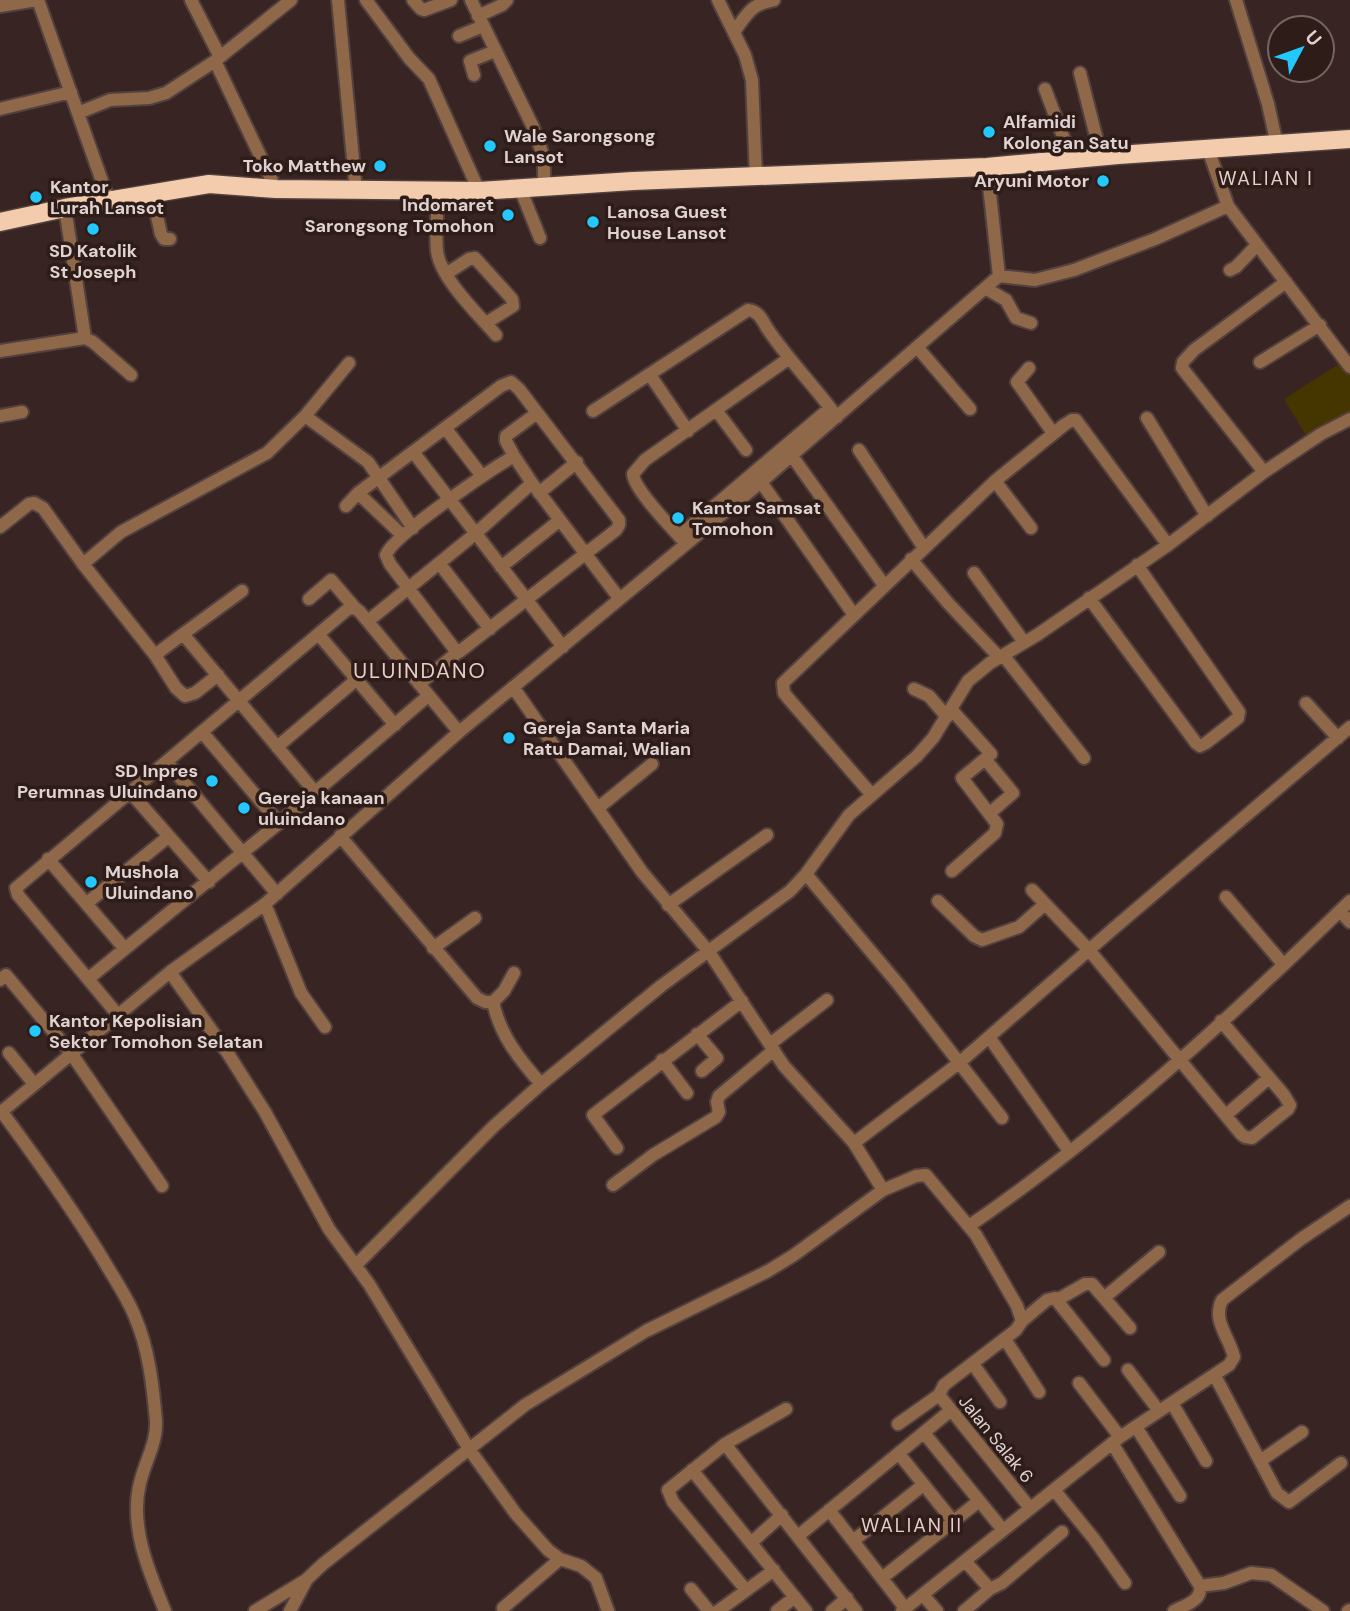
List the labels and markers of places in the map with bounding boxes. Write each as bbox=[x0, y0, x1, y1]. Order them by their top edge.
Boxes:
place label: Alfamidi Kolongan Satu bbox=[1003, 110, 1129, 155]
place label: Wale Sarongsong Lansot bbox=[504, 124, 656, 169]
marker: Alfamidi Kolongan Satu bbox=[981, 124, 997, 140]
marker: Wale Sarongsong Lansot bbox=[482, 138, 498, 154]
place label: Toko Matthew bbox=[243, 154, 366, 178]
marker: Toko Matthew bbox=[372, 158, 388, 174]
place label: Aryuni Motor bbox=[974, 169, 1089, 193]
marker: Aryuni Motor bbox=[1095, 173, 1111, 189]
place label: Kantor Lurah Lansot bbox=[50, 175, 164, 220]
marker: Kantor Lurah Lansot bbox=[28, 189, 44, 205]
place label: Indomaret Sarongsong Tomohon bbox=[305, 193, 494, 238]
place label: Lanosa Guest House Lansot bbox=[607, 200, 727, 245]
marker: Indomaret Sarongsong Tomohon bbox=[500, 207, 516, 223]
marker: Lanosa Guest House Lansot bbox=[585, 214, 601, 230]
marker: SD Katolik St Joseph bbox=[85, 221, 101, 237]
place label: SD Katolik St Joseph bbox=[49, 239, 138, 284]
place label: Kantor Samsat Tomohon bbox=[692, 496, 821, 541]
marker: Kantor Samsat Tomohon bbox=[670, 510, 686, 526]
place label: Gereja Santa Maria Ratu Damai, Walian bbox=[523, 716, 691, 761]
marker: Gereja Santa Maria Ratu Damai, Walian bbox=[501, 730, 517, 746]
place label: SD Inpres Perumnas Uluindano bbox=[17, 759, 198, 804]
marker: SD Inpres Perumnas Uluindano bbox=[204, 773, 220, 789]
place label: Gereja kanaan uluindano bbox=[258, 786, 385, 831]
marker: Gereja kanaan uluindano bbox=[236, 800, 252, 816]
place label: Mushola Uluindano bbox=[105, 860, 194, 905]
marker: Mushola Uluindano bbox=[83, 874, 99, 890]
place label: Kantor Kepolisian Sektor Tomohon Selatan bbox=[49, 1009, 263, 1054]
marker: Kantor Kepolisian Sektor Tomohon Selatan bbox=[27, 1023, 43, 1039]

